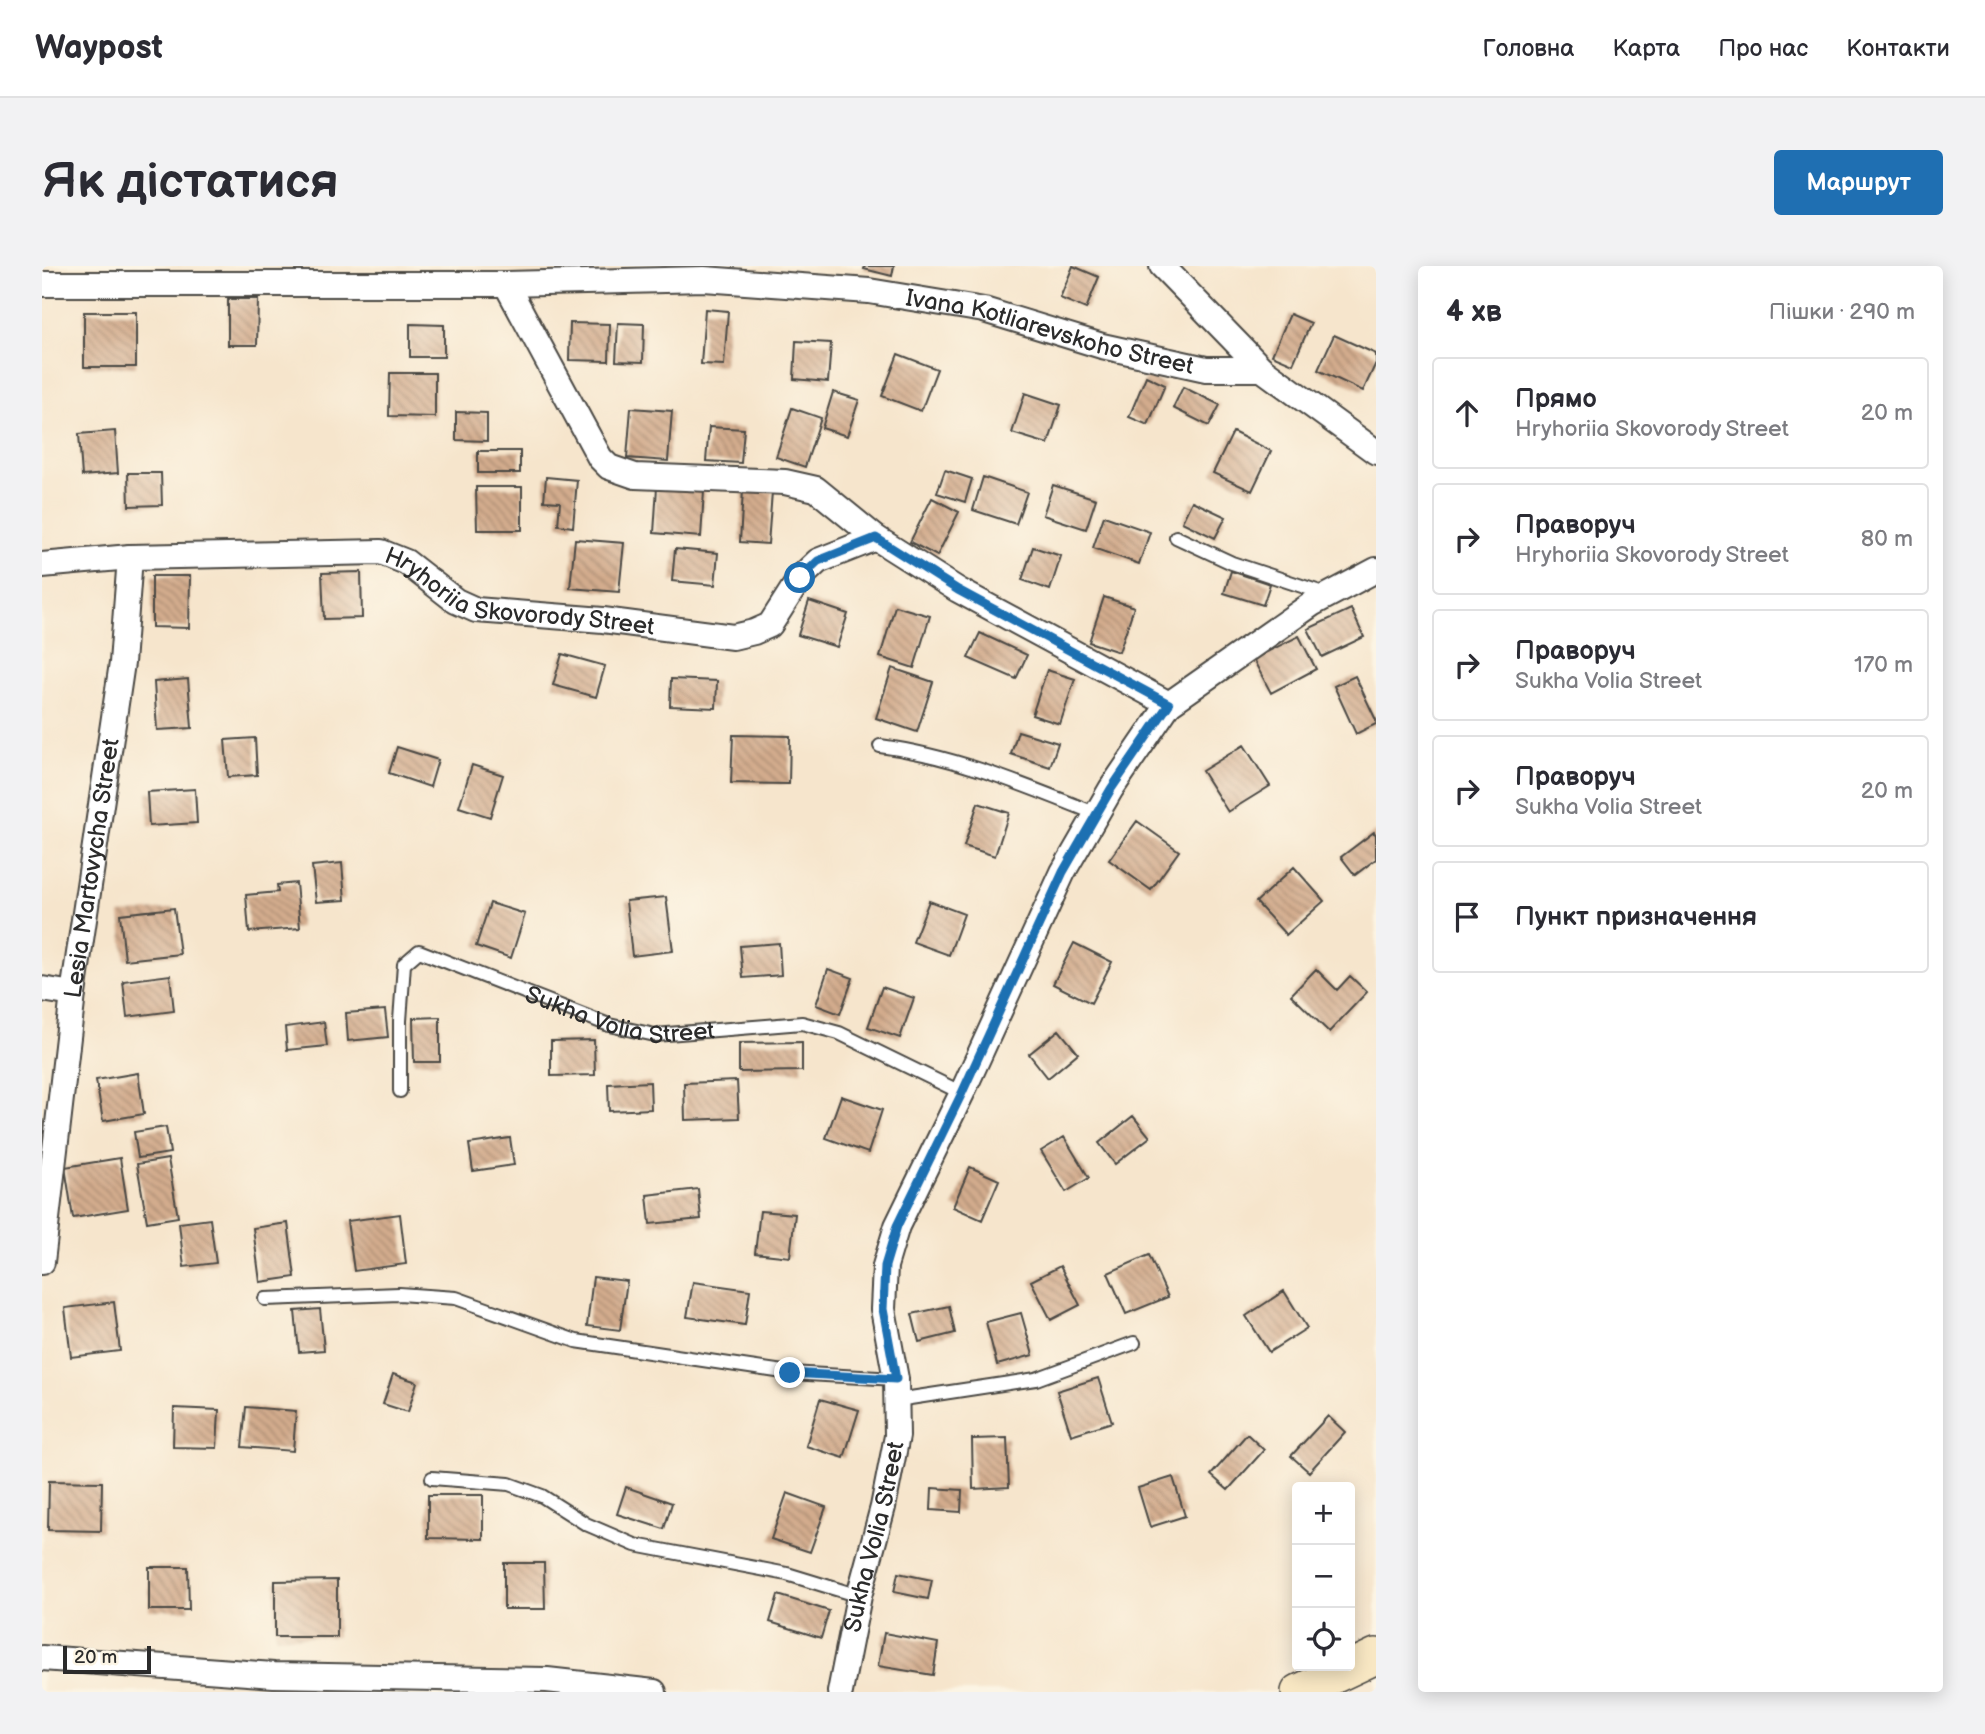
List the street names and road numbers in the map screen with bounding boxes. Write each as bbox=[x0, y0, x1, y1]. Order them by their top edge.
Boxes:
street label: Ivana Kotliarevskoho Street bbox=[904, 283, 1197, 381]
street label: Hryhoriia Skovorody Street bbox=[381, 541, 657, 641]
street label: Lesia Martovycha Street bbox=[58, 736, 125, 1000]
street label: Sukha Volia Street bbox=[521, 979, 716, 1050]
street label: Sukha Volia Street bbox=[838, 1438, 910, 1635]

